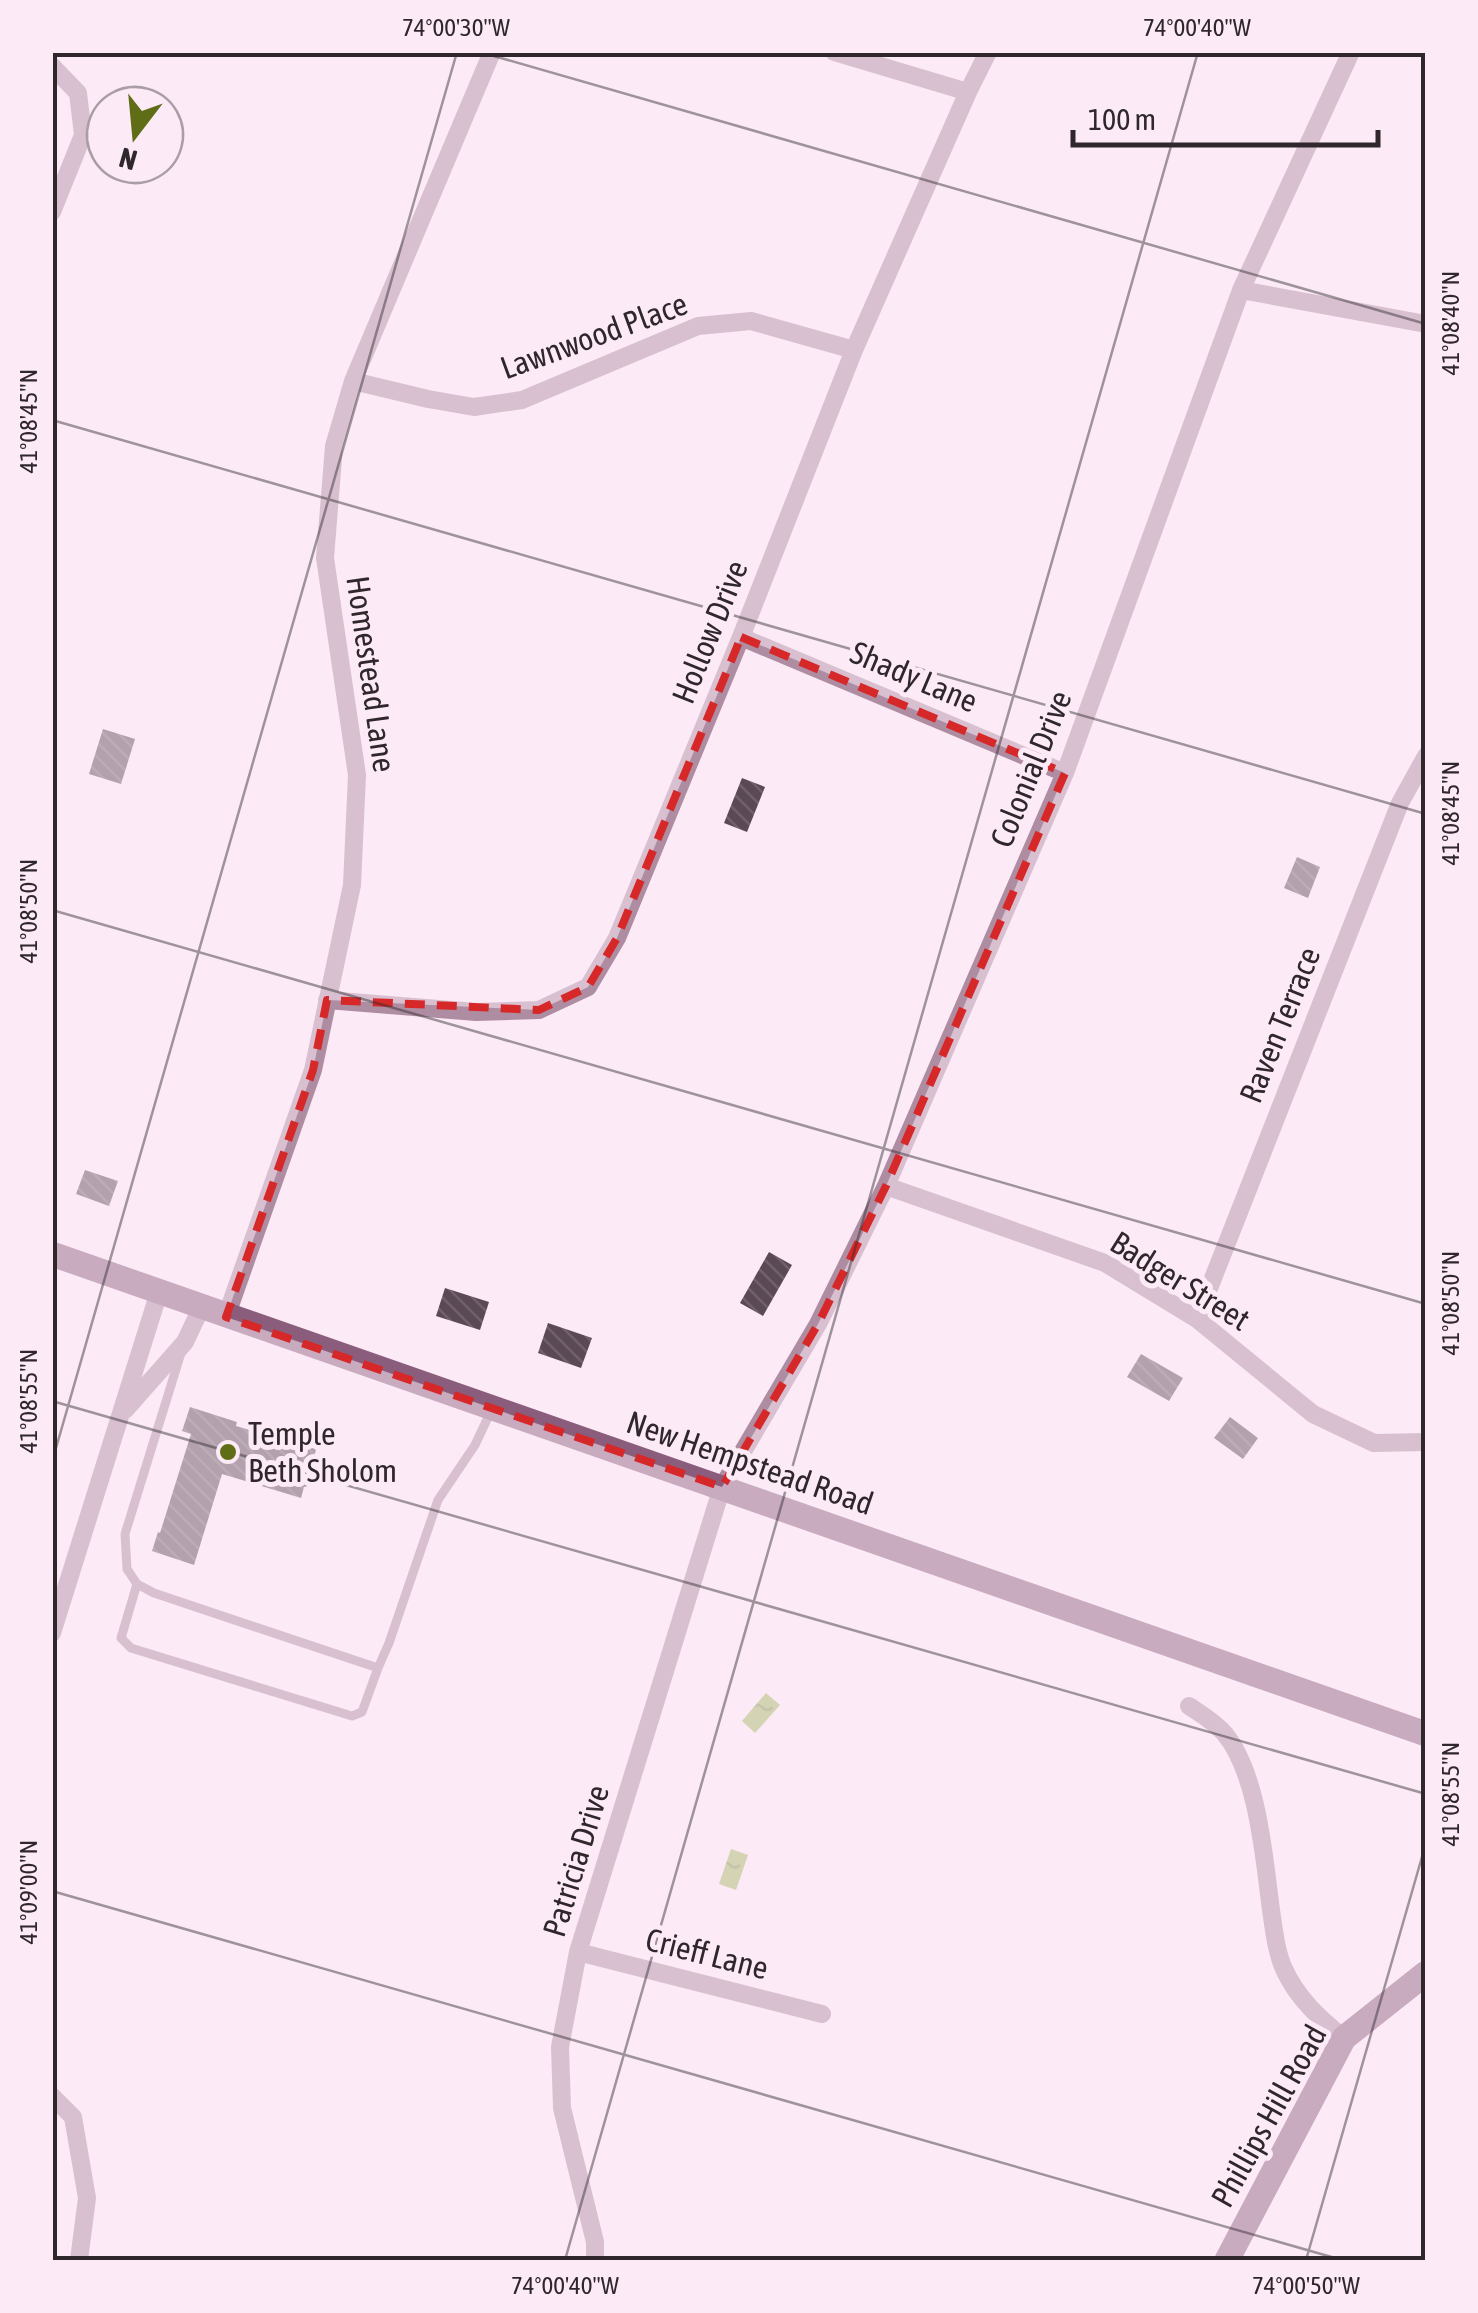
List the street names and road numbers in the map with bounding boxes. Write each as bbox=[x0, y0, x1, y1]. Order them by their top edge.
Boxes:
street label: Lawnwood Place bbox=[496, 285, 692, 386]
street label: Hollow Drive bbox=[664, 555, 755, 709]
street label: Homestead Lane bbox=[339, 573, 404, 774]
street label: Shady Lane bbox=[845, 633, 983, 720]
street label: Colonial Drive bbox=[982, 685, 1079, 852]
street label: Raven Terrace bbox=[1232, 942, 1327, 1108]
street label: Badger Street bbox=[1104, 1223, 1257, 1338]
street label: New Hempstead Road bbox=[622, 1403, 878, 1522]
street label: Patricia Drive bbox=[535, 1781, 616, 1941]
street label: Crieff Lane bbox=[642, 1920, 772, 1987]
street label: Phillips Hill Road bbox=[1203, 2018, 1334, 2213]

